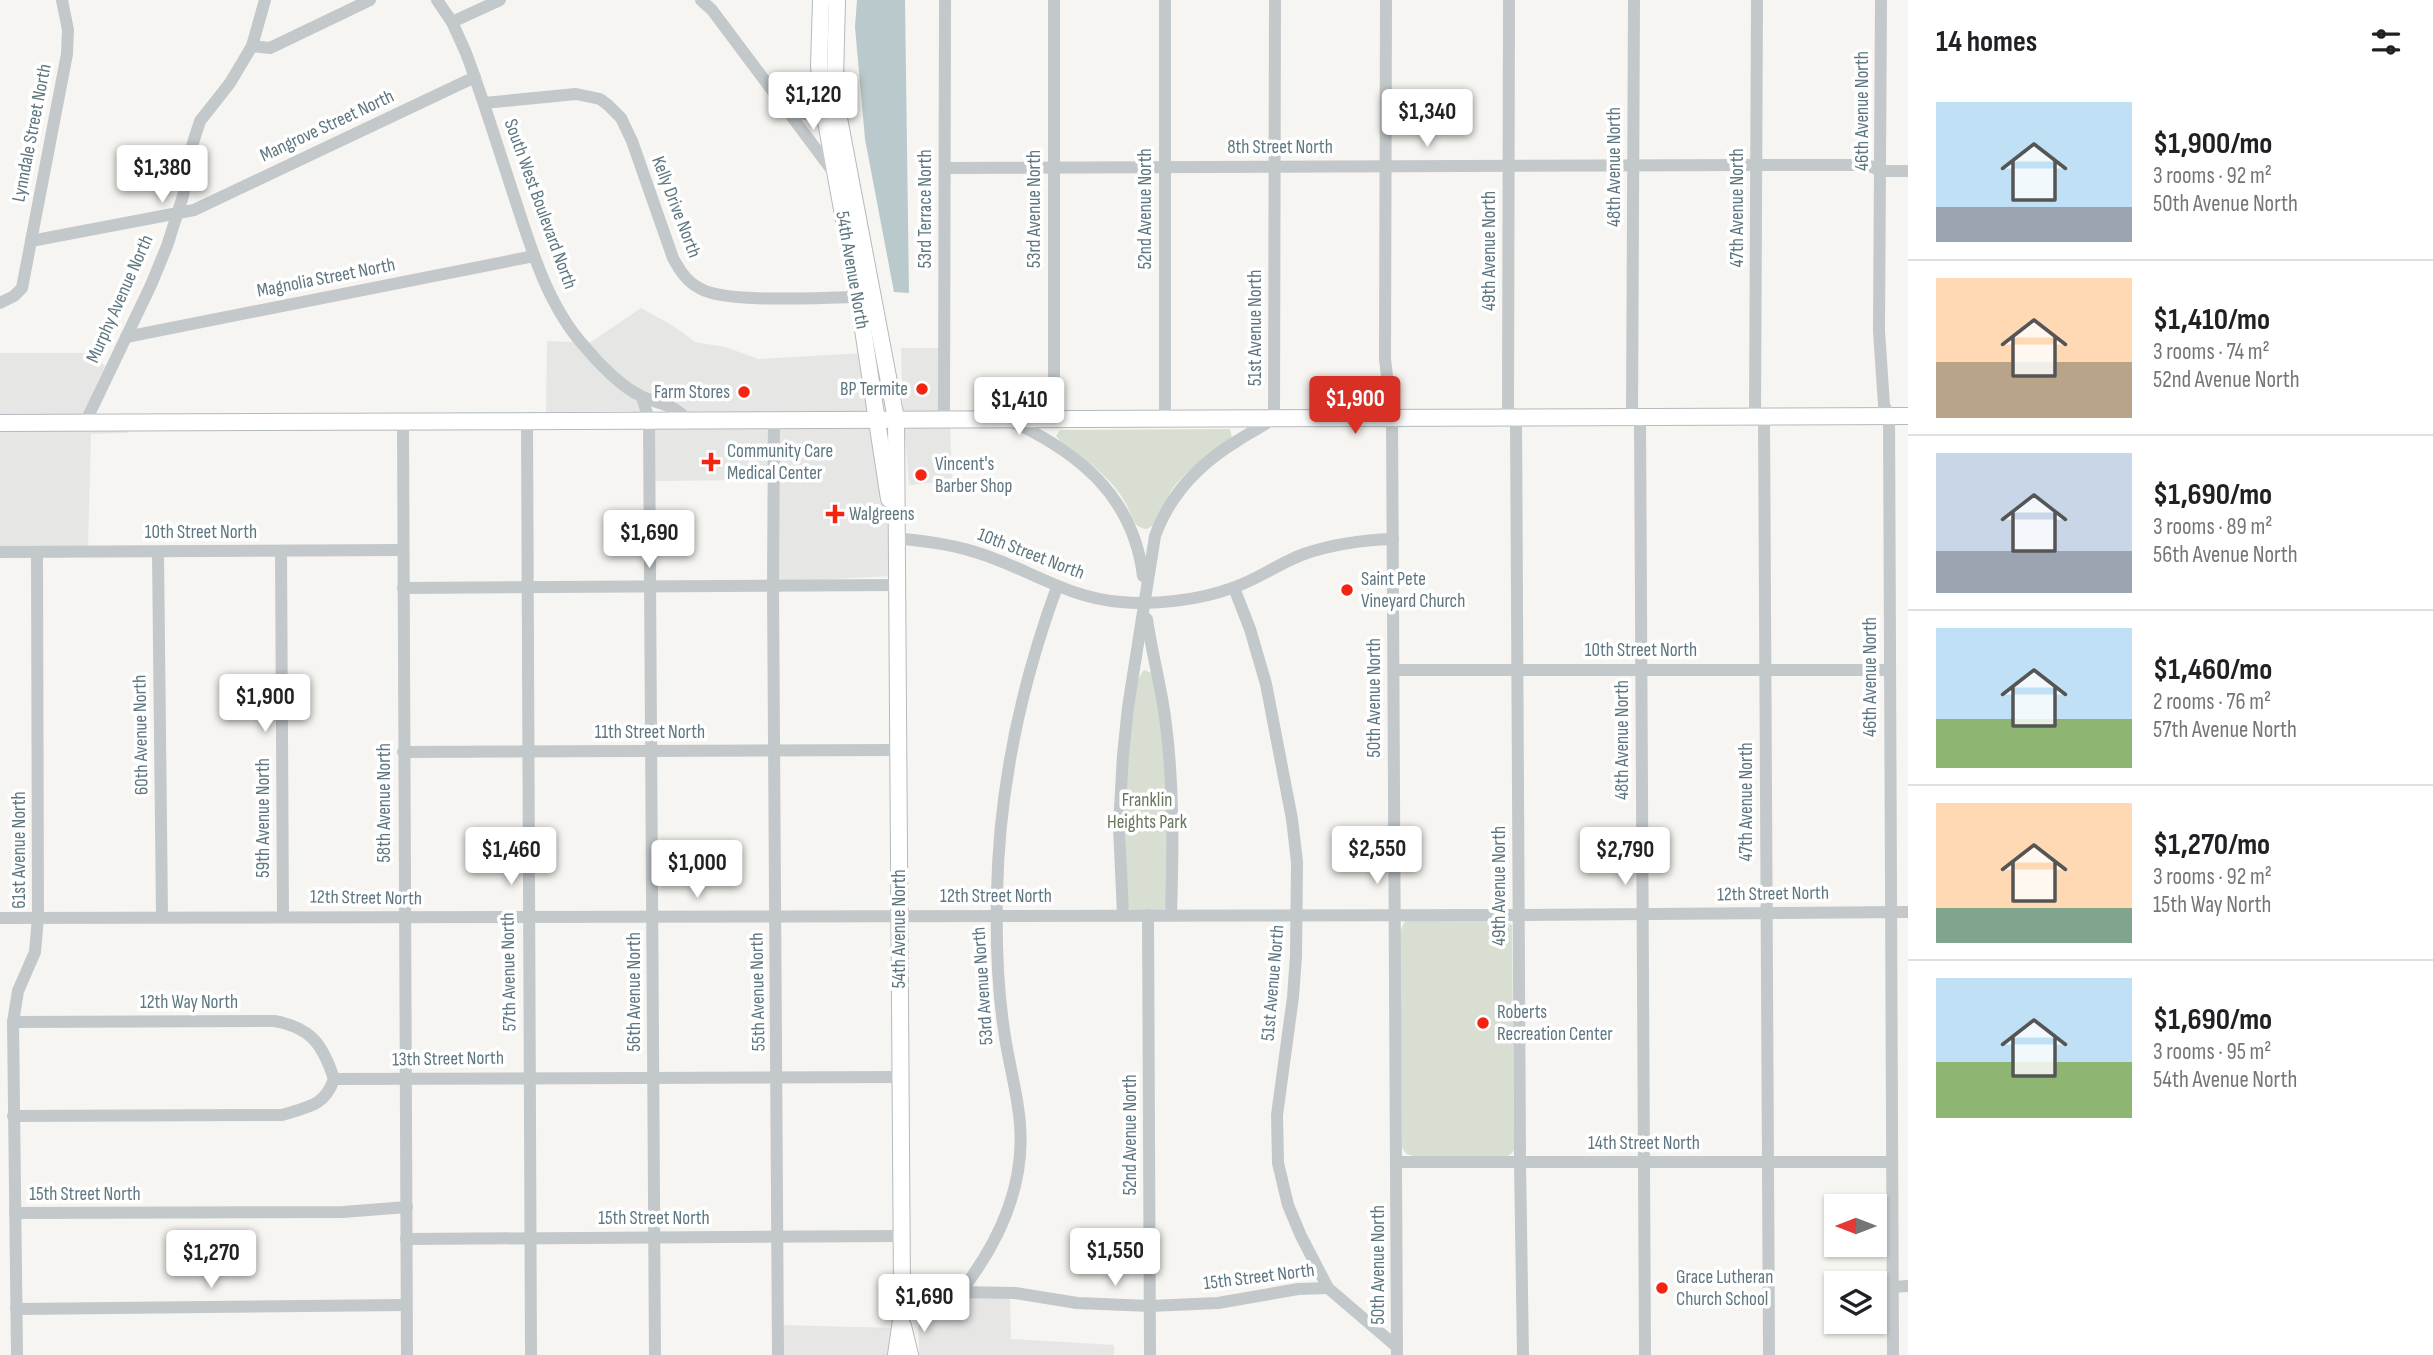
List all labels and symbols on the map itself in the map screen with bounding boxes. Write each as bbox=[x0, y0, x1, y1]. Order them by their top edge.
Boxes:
street label: 46th Avenue North bbox=[1851, 51, 1874, 171]
street label: Lynndale Street North bbox=[7, 62, 57, 204]
pin: $1,120 bbox=[756, 72, 870, 132]
street label: Mangrove Street North bbox=[256, 85, 398, 167]
pin: $1,340 bbox=[1370, 90, 1484, 149]
street label: 48th Avenue North bbox=[1603, 107, 1626, 227]
street label: South West Boulevard North bbox=[499, 116, 581, 292]
street label: 8th Street North bbox=[1227, 136, 1333, 159]
pin: $1,380 bbox=[105, 146, 219, 205]
street label: 52nd Avenue North bbox=[1134, 148, 1157, 270]
street label: 47th Avenue North bbox=[1726, 148, 1749, 268]
street label: 53rd Terrace North bbox=[914, 149, 937, 269]
street label: 53rd Avenue North bbox=[1023, 150, 1046, 268]
street label: Kelly Drive North bbox=[646, 153, 706, 261]
street label: 49th Avenue North bbox=[1478, 191, 1501, 311]
street label: 54th Avenue North bbox=[830, 209, 874, 331]
street label: Murphy Avenue North bbox=[82, 231, 158, 367]
street label: Magnolia Street North bbox=[255, 253, 397, 303]
street label: 51st Avenue North bbox=[1244, 270, 1267, 386]
pin: $1,900 bbox=[1298, 376, 1412, 436]
place label: BP Termite bbox=[840, 378, 908, 401]
pin: $1,410 bbox=[962, 378, 1076, 437]
place label: Farm Stores bbox=[654, 381, 730, 404]
marker: BP Termite bbox=[914, 381, 930, 397]
marker: Farm Stores bbox=[736, 384, 752, 400]
place label: Community Care Medical Center bbox=[727, 440, 833, 485]
marker: Community Care Medical Center bbox=[701, 452, 721, 472]
place label: Vincent's Barber Shop bbox=[935, 453, 1012, 498]
marker: Vincent's Barber Shop bbox=[913, 467, 929, 483]
place label: Walgreens bbox=[849, 503, 915, 526]
marker: Walgreens bbox=[827, 506, 843, 522]
pin: $1,690 bbox=[592, 510, 706, 570]
street label: 10th Street North bbox=[145, 521, 257, 544]
street label: 10th Street North bbox=[974, 523, 1088, 585]
place label: Saint Pete Vineyard Church bbox=[1361, 568, 1465, 613]
marker: Saint Pete Vineyard Church bbox=[1339, 582, 1355, 598]
street label: 46th Avenue North bbox=[1859, 617, 1882, 737]
street label: 50th Avenue North bbox=[1363, 638, 1386, 758]
street label: 10th Street North bbox=[1585, 639, 1697, 662]
pin: $1,900 bbox=[208, 674, 322, 734]
street label: 60th Avenue North bbox=[128, 675, 154, 795]
street label: 48th Avenue North bbox=[1611, 680, 1634, 800]
street label: 11th Street North bbox=[595, 721, 705, 744]
street label: 47th Avenue North bbox=[1735, 742, 1758, 862]
street label: 58th Avenue North bbox=[373, 743, 396, 863]
street label: 59th Avenue North bbox=[252, 758, 275, 878]
park label: Franklin Heights Park bbox=[1107, 789, 1188, 834]
street label: 61st Avenue North bbox=[8, 791, 31, 909]
pin: $2,550 bbox=[1320, 826, 1434, 886]
street label: 49th Avenue North bbox=[1488, 826, 1511, 946]
pin: $1,460 bbox=[454, 828, 568, 887]
pin: $2,790 bbox=[1568, 828, 1682, 887]
pin: $1,000 bbox=[640, 841, 754, 900]
street label: 54th Avenue North bbox=[888, 869, 911, 989]
street label: 12th Street North bbox=[1717, 882, 1829, 906]
street label: 12th Street North bbox=[940, 885, 1052, 908]
street label: 12th Street North bbox=[310, 886, 422, 910]
street label: 57th Avenue North bbox=[496, 912, 522, 1032]
street label: 51st Avenue North bbox=[1256, 924, 1290, 1042]
street label: 53rd Avenue North bbox=[967, 926, 999, 1046]
street label: 56th Avenue North bbox=[623, 932, 646, 1052]
street label: 55th Avenue North bbox=[745, 932, 771, 1052]
street label: 12th Way North bbox=[140, 991, 238, 1014]
place label: Roberts Recreation Center bbox=[1497, 1001, 1613, 1046]
marker: Roberts Recreation Center bbox=[1475, 1015, 1491, 1031]
street label: 13th Street North bbox=[392, 1047, 504, 1071]
street label: 52nd Avenue North bbox=[1119, 1074, 1142, 1196]
street label: 14th Street North bbox=[1588, 1132, 1700, 1155]
street label: 15th Street North bbox=[29, 1183, 141, 1206]
north arrow bbox=[1824, 1194, 1886, 1256]
street label: 50th Avenue North bbox=[1367, 1205, 1390, 1325]
street label: 15th Street North bbox=[598, 1207, 710, 1230]
pin: $1,550 bbox=[1058, 1228, 1172, 1288]
pin: $1,270 bbox=[154, 1230, 268, 1290]
street label: 15th Street North bbox=[1202, 1259, 1316, 1295]
place label: Grace Lutheran Church School bbox=[1676, 1266, 1773, 1311]
pin: $1,690 bbox=[867, 1274, 981, 1334]
marker: Grace Lutheran Church School bbox=[1654, 1280, 1670, 1296]

